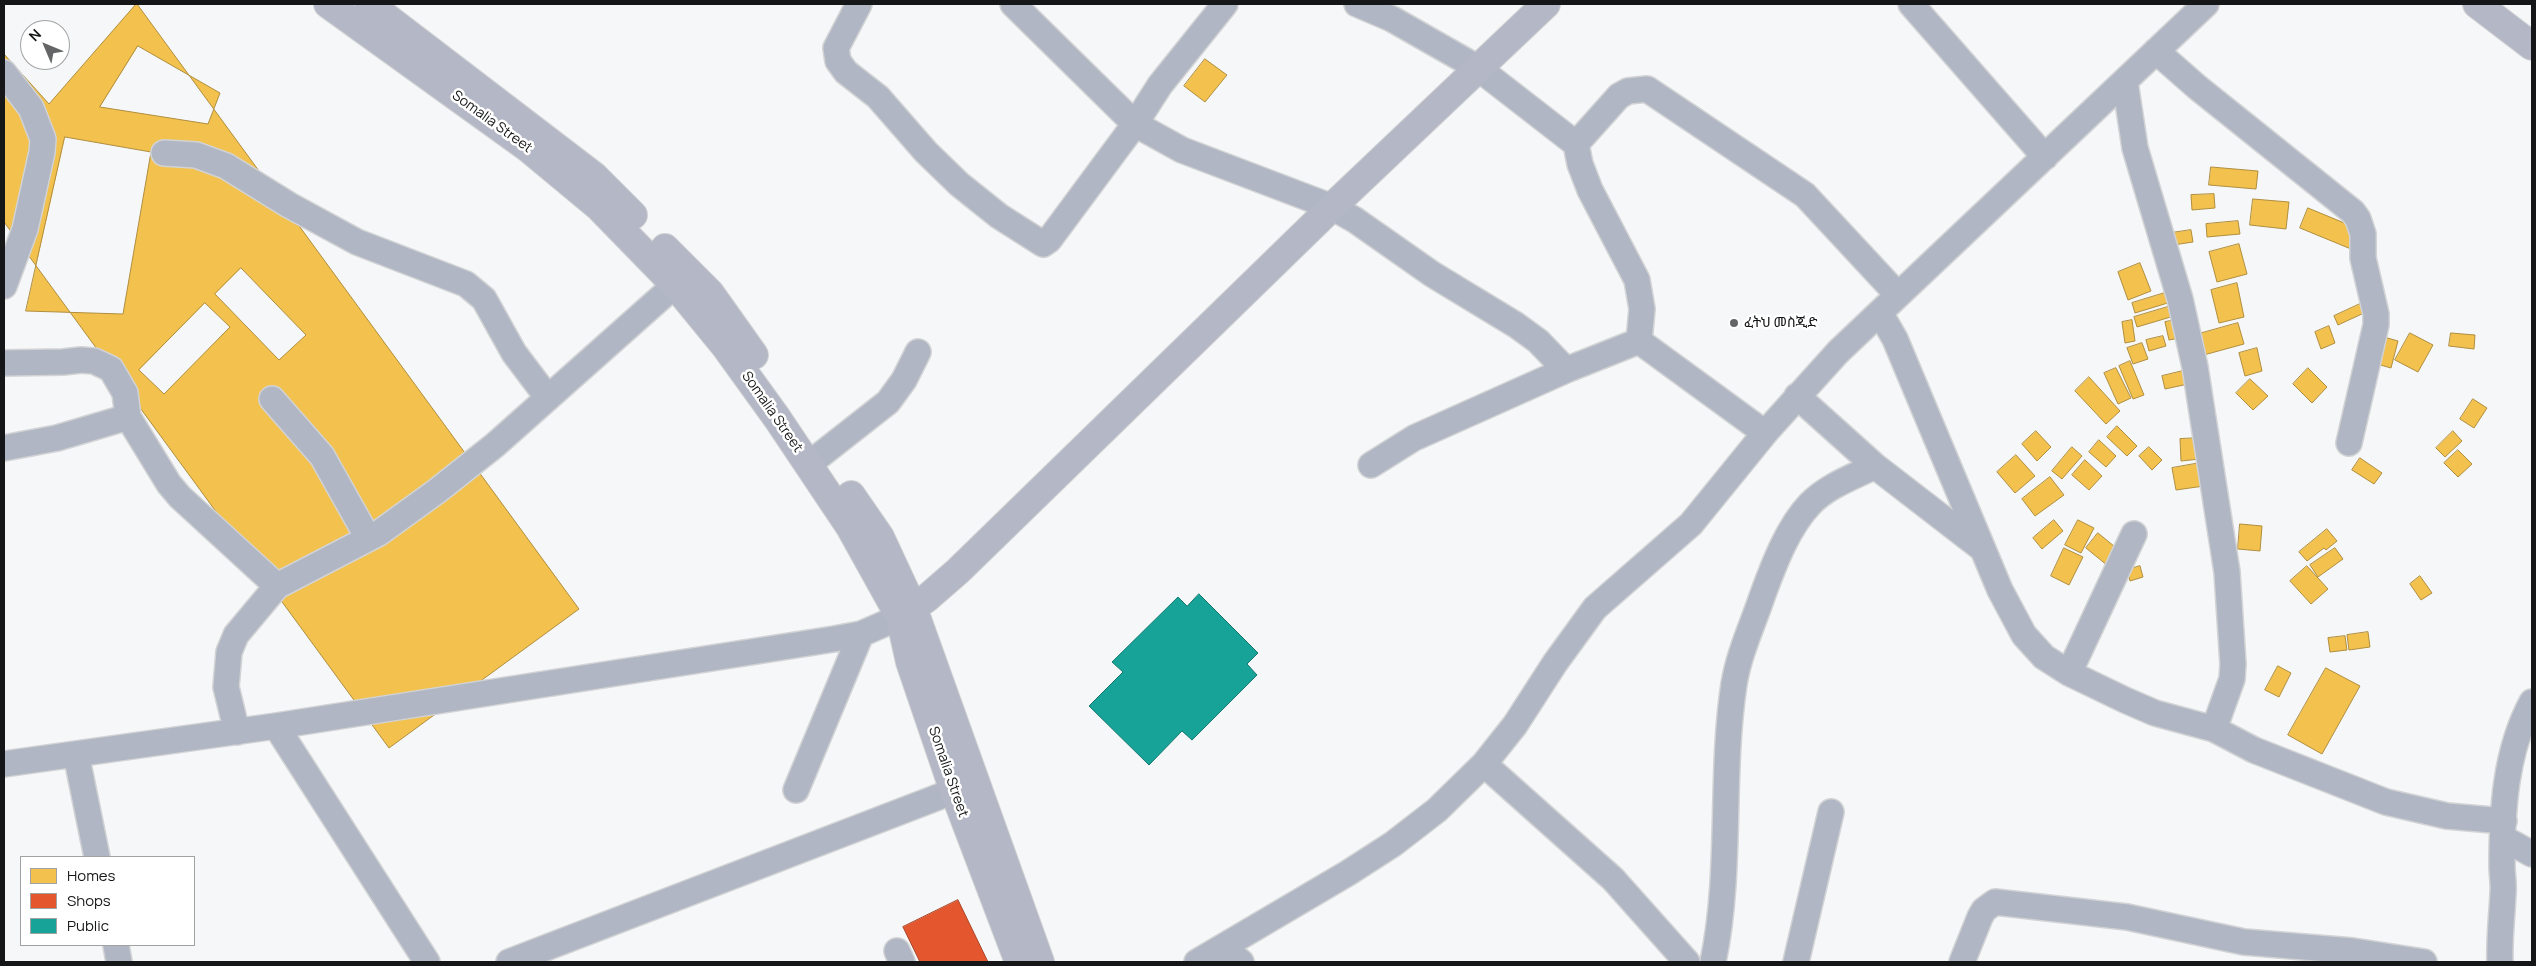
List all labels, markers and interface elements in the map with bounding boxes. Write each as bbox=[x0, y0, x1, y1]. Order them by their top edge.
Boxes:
north arrow bbox=[20, 20, 70, 70]
text: N bbox=[24, 24, 45, 45]
street label: Somalia Street bbox=[449, 87, 535, 157]
place label: ፈትህ መስጂድ bbox=[1744, 315, 1818, 331]
marker: ፈትህ መስጂድ bbox=[1728, 317, 1740, 329]
street label: Somalia Street bbox=[738, 368, 806, 456]
street label: Somalia Street bbox=[925, 724, 971, 820]
legend bbox=[20, 856, 195, 946]
text: Homes bbox=[67, 865, 115, 886]
text: Shops bbox=[67, 890, 111, 911]
text: Public bbox=[67, 915, 109, 936]

